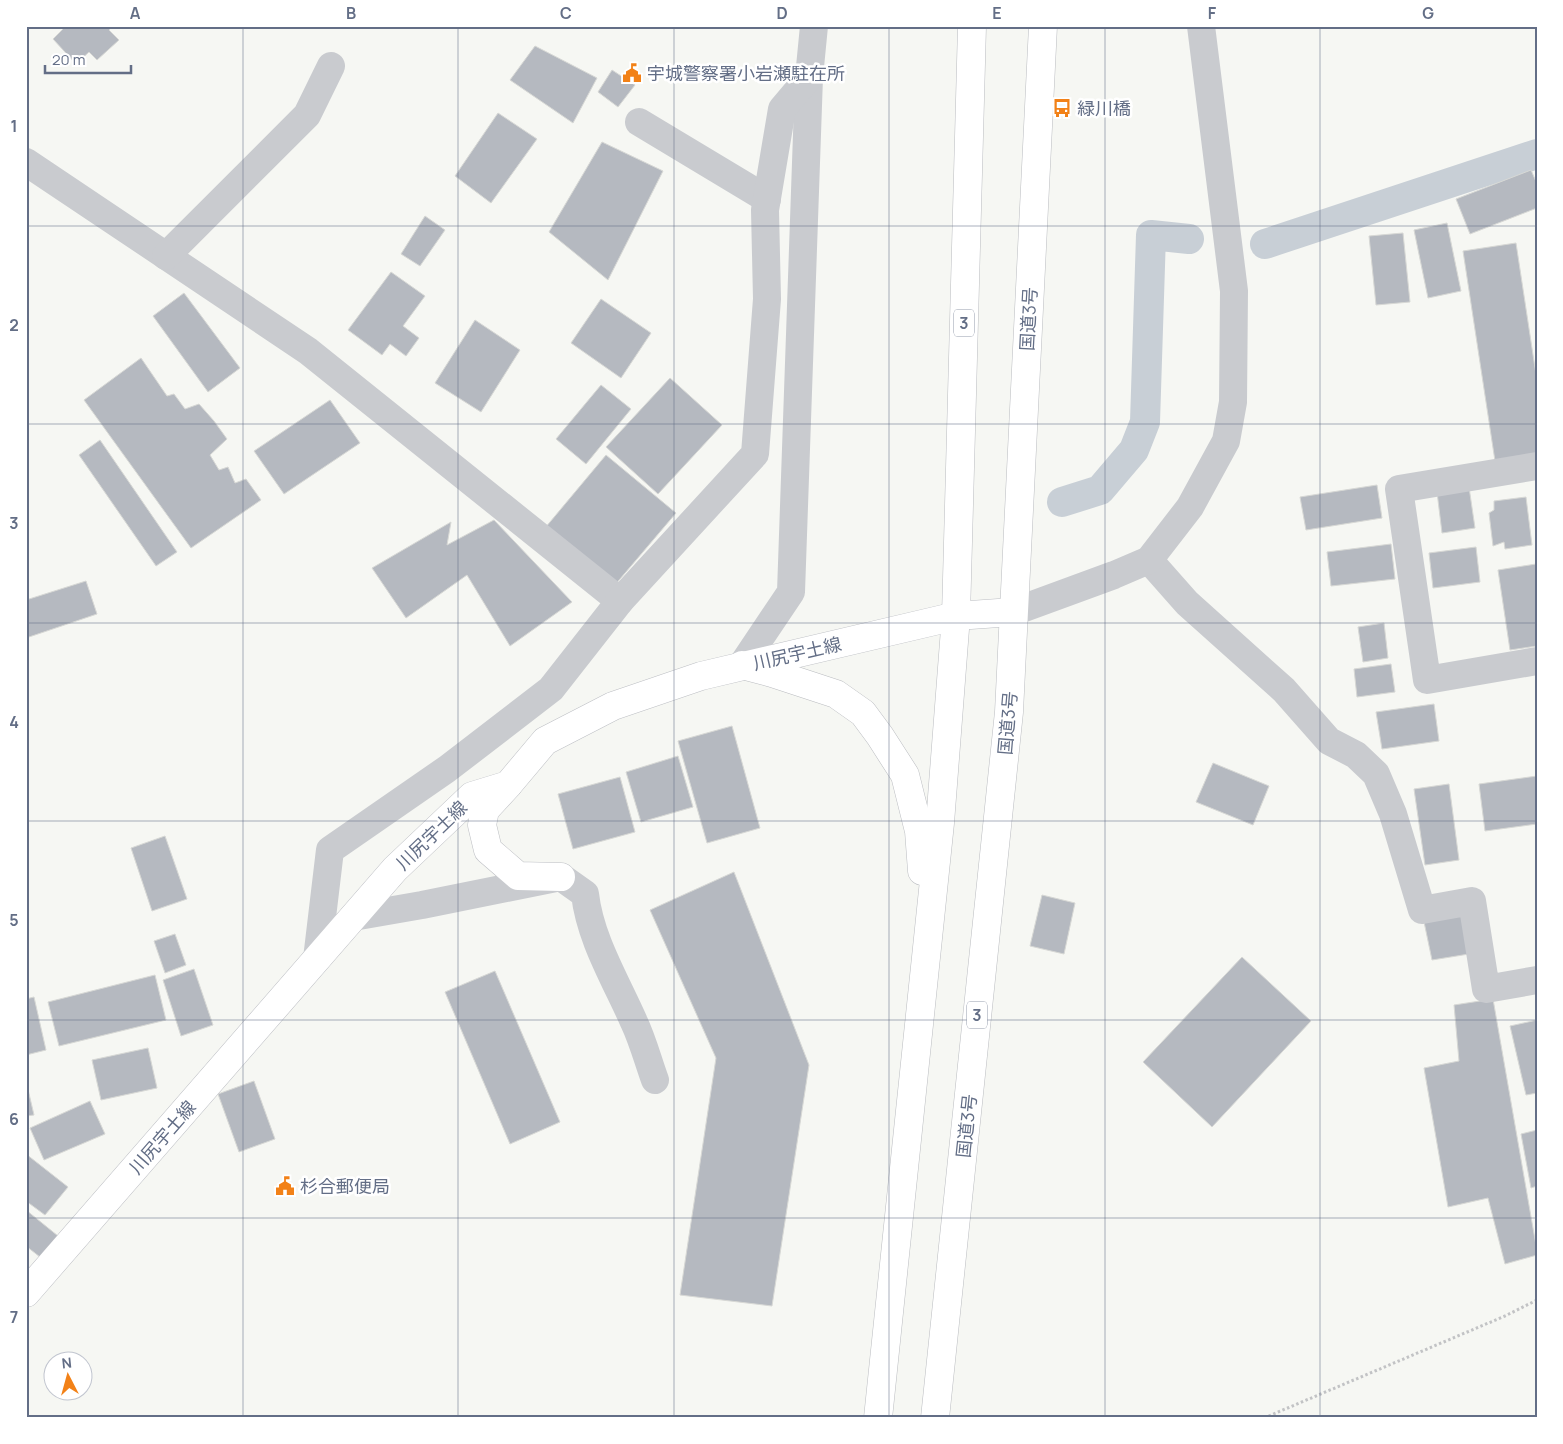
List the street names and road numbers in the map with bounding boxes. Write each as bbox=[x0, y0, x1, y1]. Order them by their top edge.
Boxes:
street label: 国道3号 bbox=[1014, 286, 1042, 352]
road number: 3 bbox=[954, 309, 974, 336]
street label: 川尻宇土線 bbox=[750, 631, 844, 675]
street label: 国道3号 bbox=[992, 690, 1022, 756]
street label: 川尻宇土線 bbox=[390, 795, 472, 875]
road number: 3 bbox=[967, 1002, 987, 1028]
street label: 国道3号 bbox=[951, 1093, 981, 1159]
street label: 川尻宇土線 bbox=[123, 1095, 201, 1179]

